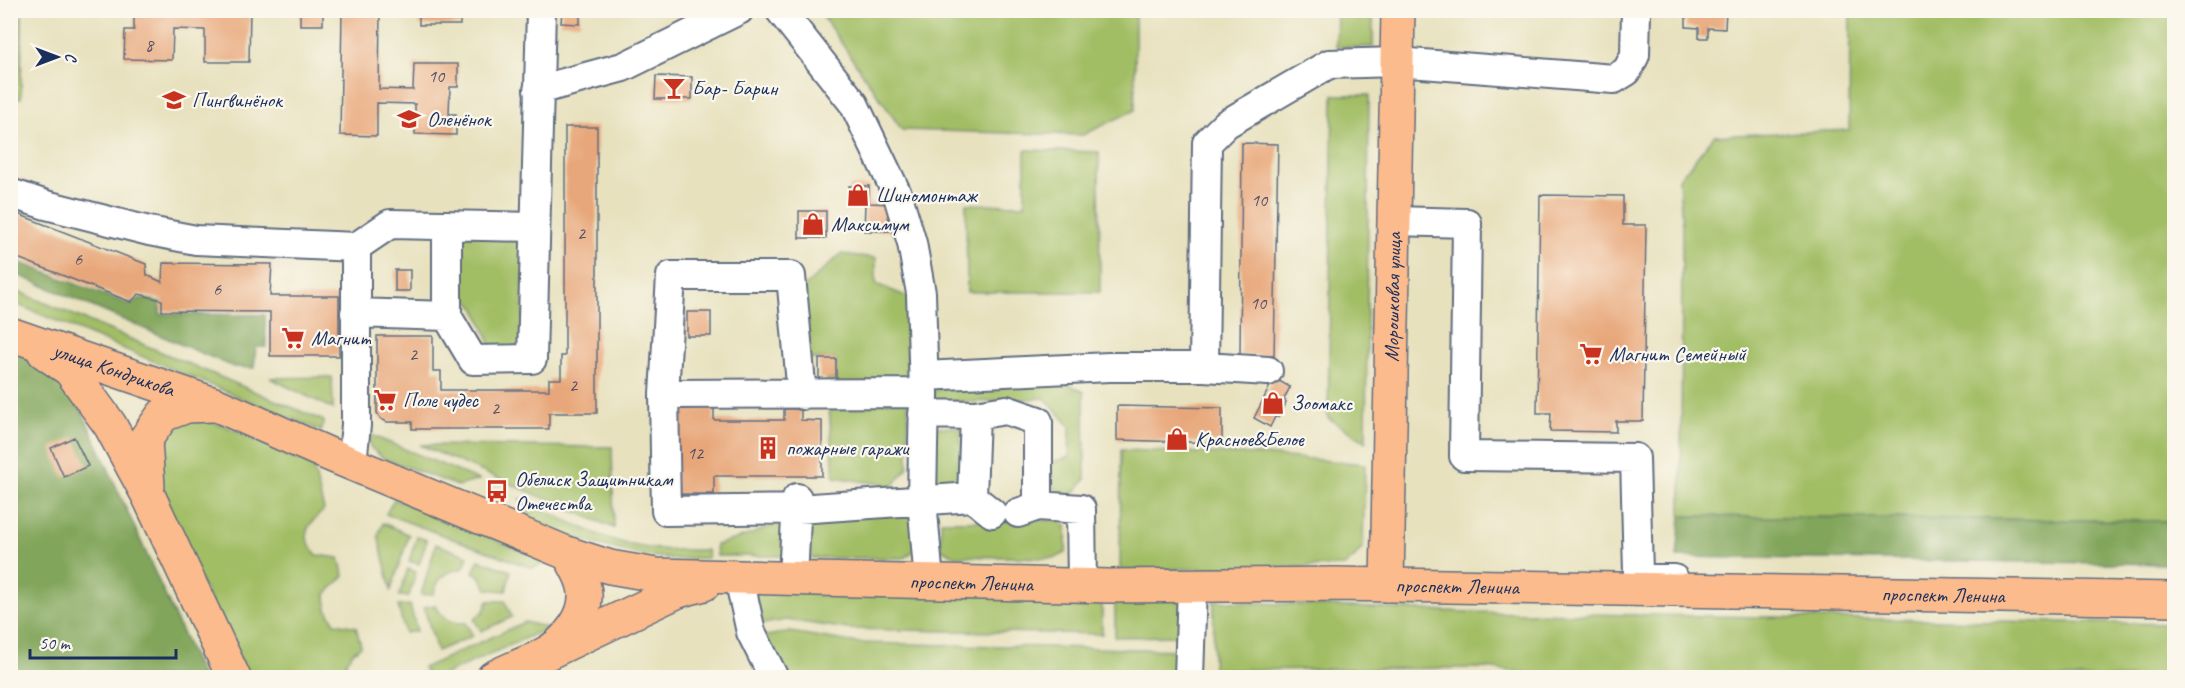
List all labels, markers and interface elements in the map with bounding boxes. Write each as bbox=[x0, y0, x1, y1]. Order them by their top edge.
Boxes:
north arrow bbox=[27, 27, 87, 87]
house number: 8 bbox=[145, 34, 155, 56]
text: С bbox=[61, 53, 81, 63]
house number: 10 bbox=[428, 65, 446, 87]
bar icon: Бар- Барин bbox=[661, 75, 687, 101]
place label: Бар- Барин bbox=[692, 75, 779, 101]
school or university icon: Пингвинёнок bbox=[161, 87, 187, 113]
place label: Пингвинёнок bbox=[192, 87, 284, 113]
school or university icon: Оленёнок bbox=[396, 106, 422, 132]
place label: Оленёнок bbox=[427, 106, 493, 132]
shop icon: Шиномонтаж bbox=[845, 182, 871, 208]
place label: Шиномонтаж bbox=[876, 182, 979, 208]
house number: 10 bbox=[1251, 189, 1269, 211]
shop icon: Максимум bbox=[800, 211, 826, 237]
place label: Максимум bbox=[831, 211, 910, 237]
house number: 2 bbox=[577, 222, 587, 244]
street label: Морошковая улица bbox=[1378, 230, 1407, 362]
house number: 6 bbox=[74, 248, 83, 270]
house number: 6 bbox=[213, 278, 222, 300]
house number: 10 bbox=[1250, 292, 1268, 314]
supermarket icon: Магнит bbox=[280, 325, 306, 351]
place label: Магнит bbox=[311, 325, 372, 351]
street label: улица Кондрикова bbox=[48, 336, 180, 403]
supermarket icon: Магнит Семейный bbox=[1578, 341, 1604, 367]
place label: Магнит Семейный bbox=[1609, 341, 1747, 367]
house number: 2 bbox=[409, 343, 419, 365]
house number: 2 bbox=[569, 374, 579, 396]
supermarket icon: Поле чудес bbox=[372, 387, 398, 413]
place label: Поле чудес bbox=[403, 387, 480, 413]
shop icon: Зоомакс bbox=[1260, 390, 1286, 416]
place label: Зоомакс bbox=[1291, 390, 1354, 416]
house number: 2 bbox=[491, 397, 501, 419]
shop icon: Красное&Белое bbox=[1164, 426, 1190, 452]
place label: Красное&Белое bbox=[1195, 426, 1305, 452]
building icon: пожарные гаражи bbox=[755, 435, 781, 461]
place label: пожарные гаражи bbox=[786, 435, 910, 461]
house number: 12 bbox=[687, 442, 705, 464]
place label: Обелиск Защитникам Отечества bbox=[515, 466, 674, 516]
bus stop icon: Обелиск Защитникам Отечества bbox=[484, 478, 510, 504]
street label: проспект Ленина bbox=[909, 568, 1035, 597]
street label: проспект Ленина bbox=[1395, 572, 1521, 600]
street label: проспект Ленина bbox=[1881, 581, 2006, 609]
scale bar bbox=[30, 622, 176, 660]
text: 50 m bbox=[39, 632, 72, 654]

